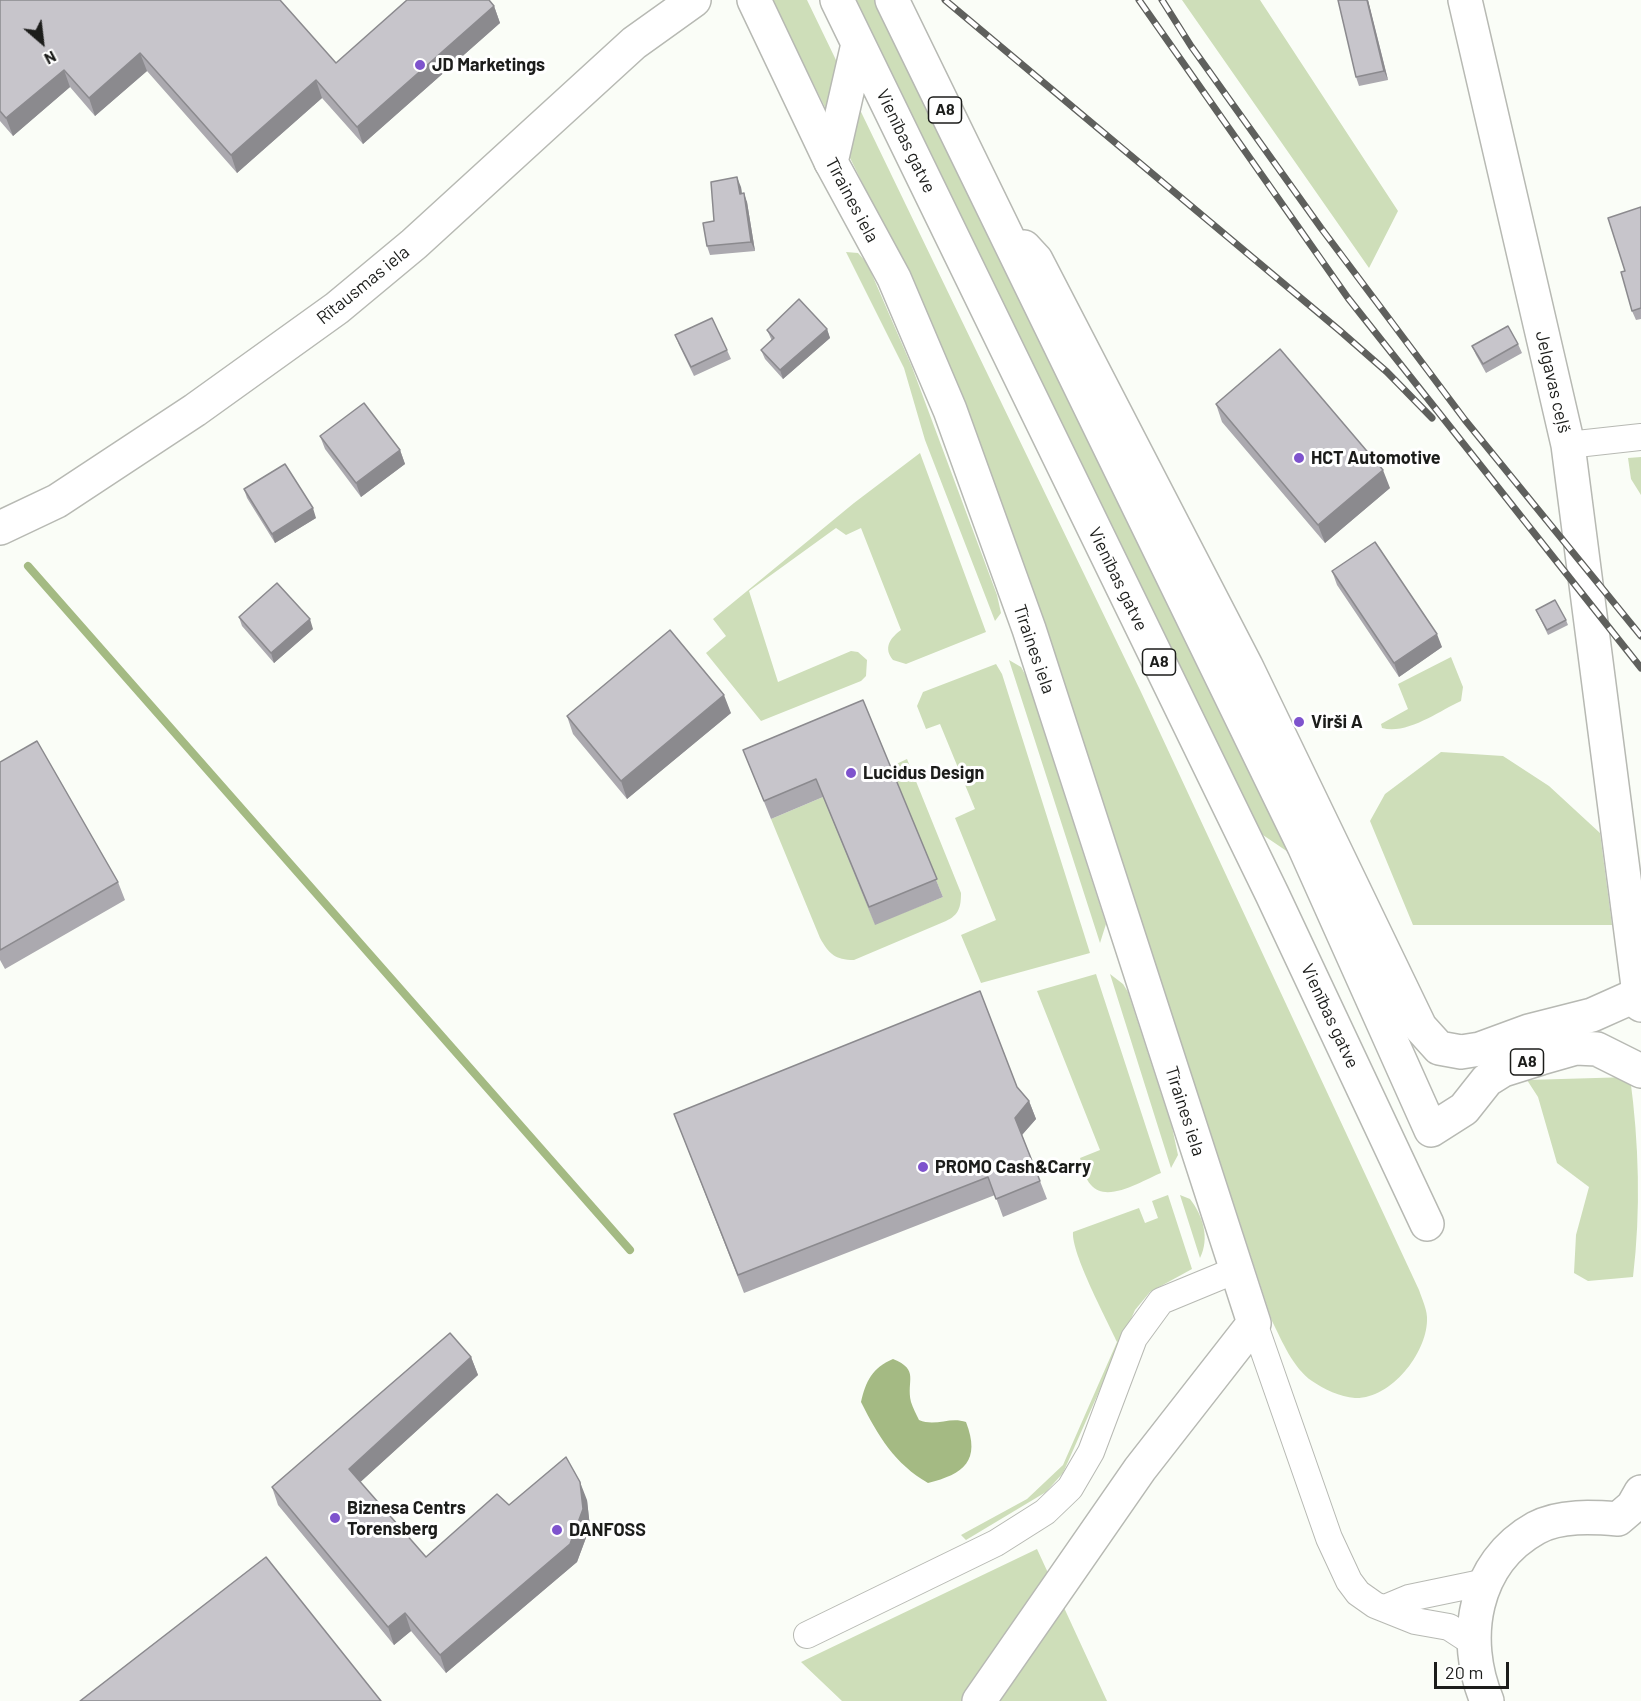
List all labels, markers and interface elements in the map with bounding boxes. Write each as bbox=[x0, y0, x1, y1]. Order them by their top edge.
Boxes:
north arrow bbox=[12, 12, 72, 72]
text: N bbox=[42, 47, 60, 69]
place label: JD Marketings bbox=[432, 54, 545, 76]
marker: JD Marketings bbox=[413, 58, 427, 72]
street label: Vienības gatve bbox=[872, 86, 940, 196]
road number: A8 bbox=[928, 97, 962, 123]
street label: Tīraines iela bbox=[821, 154, 883, 246]
street label: Rītausmas iela bbox=[312, 241, 414, 329]
street label: Jelgavas ceļš bbox=[1531, 329, 1575, 435]
place label: HCT Automotive bbox=[1311, 447, 1441, 469]
marker: HCT Automotive bbox=[1292, 451, 1306, 465]
street label: Vienības gatve bbox=[1084, 524, 1152, 634]
street label: Tīraines iela bbox=[1009, 601, 1059, 697]
road number: A8 bbox=[1142, 649, 1176, 675]
place label: Virši A bbox=[1311, 711, 1363, 733]
marker: Virši A bbox=[1292, 715, 1306, 729]
place label: Lucidus Design bbox=[863, 762, 984, 784]
marker: Lucidus Design bbox=[844, 766, 858, 780]
street label: Vienības gatve bbox=[1296, 960, 1364, 1072]
road number: A8 bbox=[1510, 1049, 1544, 1075]
street label: Tīraines iela bbox=[1160, 1063, 1210, 1159]
place label: PROMO Cash&Carry bbox=[935, 1156, 1091, 1178]
marker: PROMO Cash&Carry bbox=[916, 1160, 930, 1174]
place label: Biznesa Centrs Torensberg bbox=[347, 1497, 466, 1540]
marker: Biznesa Centrs Torensberg bbox=[328, 1511, 342, 1525]
place label: DANFOSS bbox=[569, 1519, 646, 1541]
marker: DANFOSS bbox=[550, 1523, 564, 1537]
scale bar bbox=[1437, 1650, 1512, 1688]
text: 20 m bbox=[1445, 1661, 1483, 1683]

